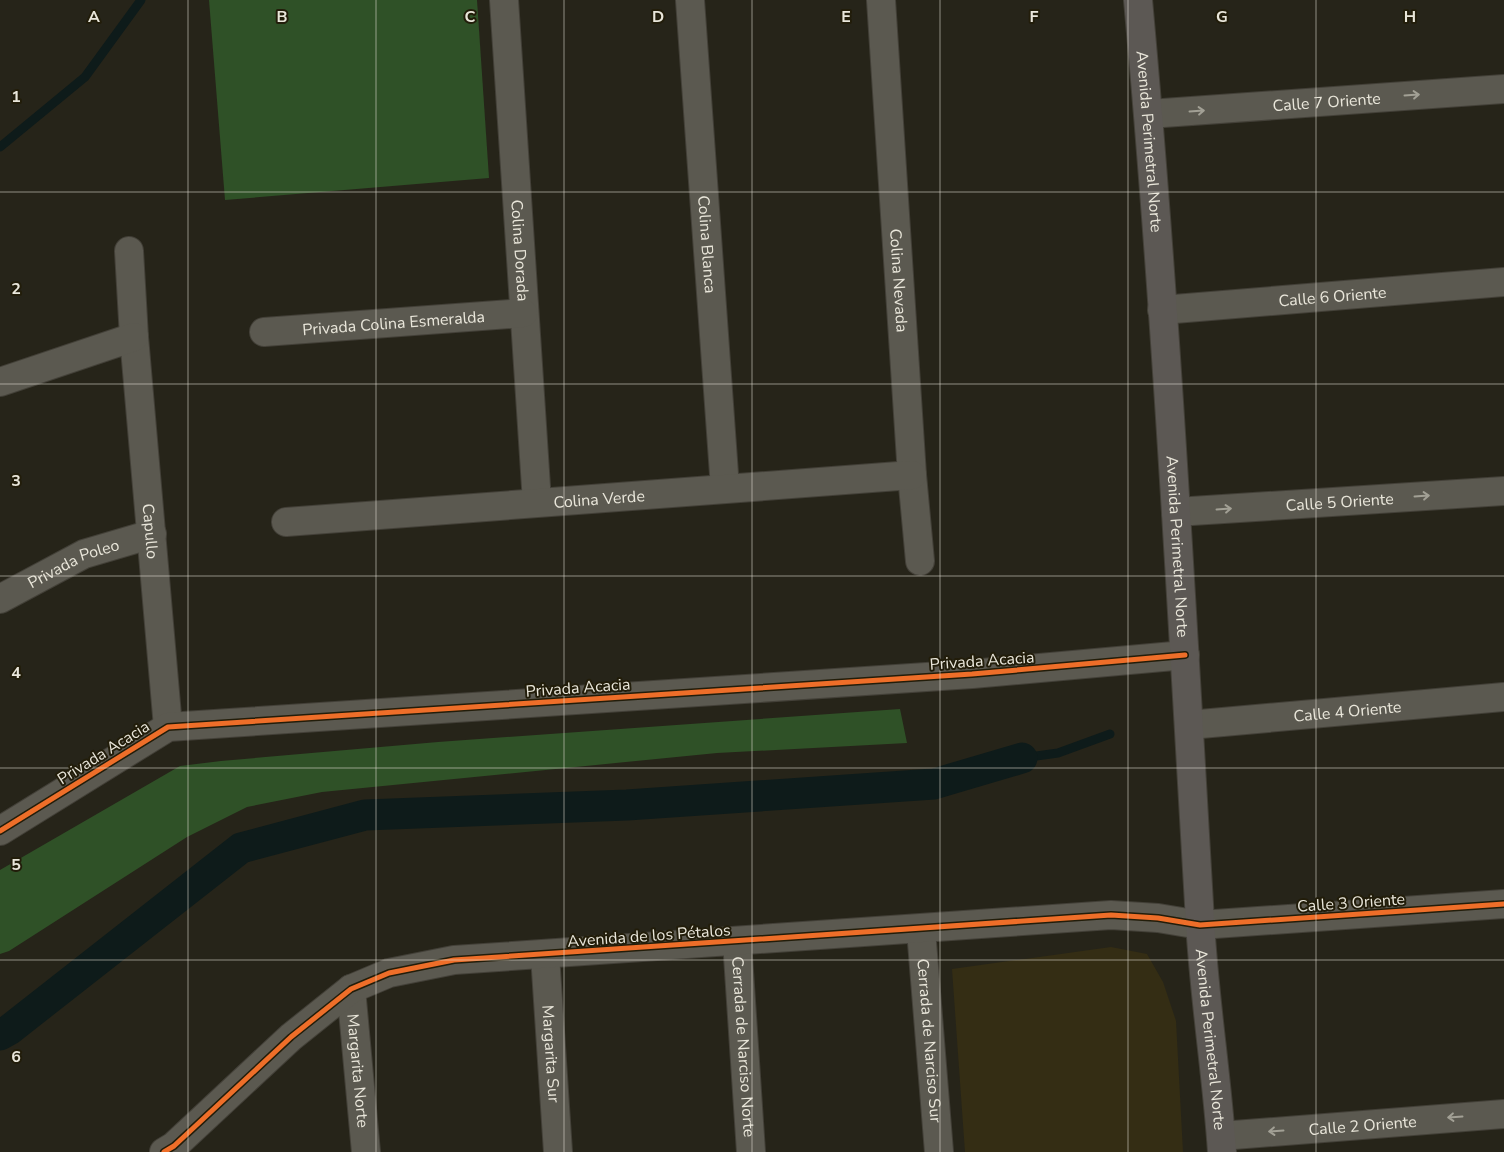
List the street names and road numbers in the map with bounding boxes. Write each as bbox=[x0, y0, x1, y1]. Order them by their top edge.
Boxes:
street label: Avenida Perimetral Norte bbox=[1131, 50, 1167, 233]
street label: Calle 7 Oriente bbox=[1272, 88, 1381, 117]
street label: Colina Blanca bbox=[692, 195, 721, 294]
street label: Colina Dorada bbox=[505, 199, 534, 302]
street label: Colina Nevada bbox=[884, 228, 913, 333]
street label: Calle 6 Oriente bbox=[1278, 282, 1387, 312]
street label: Privada Colina Esmeralda bbox=[302, 306, 486, 341]
street label: Avenida Perimetral Norte bbox=[1160, 455, 1194, 638]
street label: Colina Verde bbox=[553, 485, 646, 514]
street label: Calle 5 Oriente bbox=[1285, 488, 1394, 517]
street label: Capullo bbox=[137, 503, 163, 560]
street label: Privada Poleo bbox=[24, 534, 122, 594]
street label: Privada Acacia bbox=[929, 646, 1035, 676]
street label: Privada Acacia bbox=[525, 673, 631, 703]
street label: Calle 4 Oriente bbox=[1293, 696, 1402, 728]
street label: Privada Acacia bbox=[53, 716, 154, 790]
street label: Calle 3 Oriente bbox=[1296, 888, 1406, 918]
street label: Avenida de los Pétalos bbox=[567, 919, 731, 953]
street label: Avenida Perimetral Norte bbox=[1190, 948, 1230, 1131]
street label: Cerrada de Narciso Norte bbox=[726, 956, 760, 1138]
street label: Cerrada de Narciso Sur bbox=[911, 958, 947, 1124]
street label: Margarita Sur bbox=[536, 1004, 565, 1104]
street label: Margarita Norte bbox=[341, 1013, 374, 1129]
street label: Calle 2 Oriente bbox=[1308, 1111, 1417, 1141]

